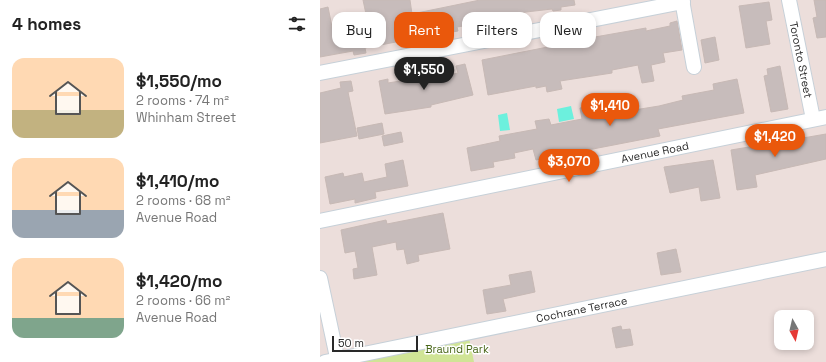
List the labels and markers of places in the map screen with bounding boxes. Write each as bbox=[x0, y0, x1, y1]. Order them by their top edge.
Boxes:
pin: $1,550 bbox=[391, 57, 457, 91]
pin: $1,410 bbox=[577, 93, 643, 127]
pin: $1,420 bbox=[742, 124, 808, 158]
pin: $3,070 bbox=[536, 149, 602, 183]

